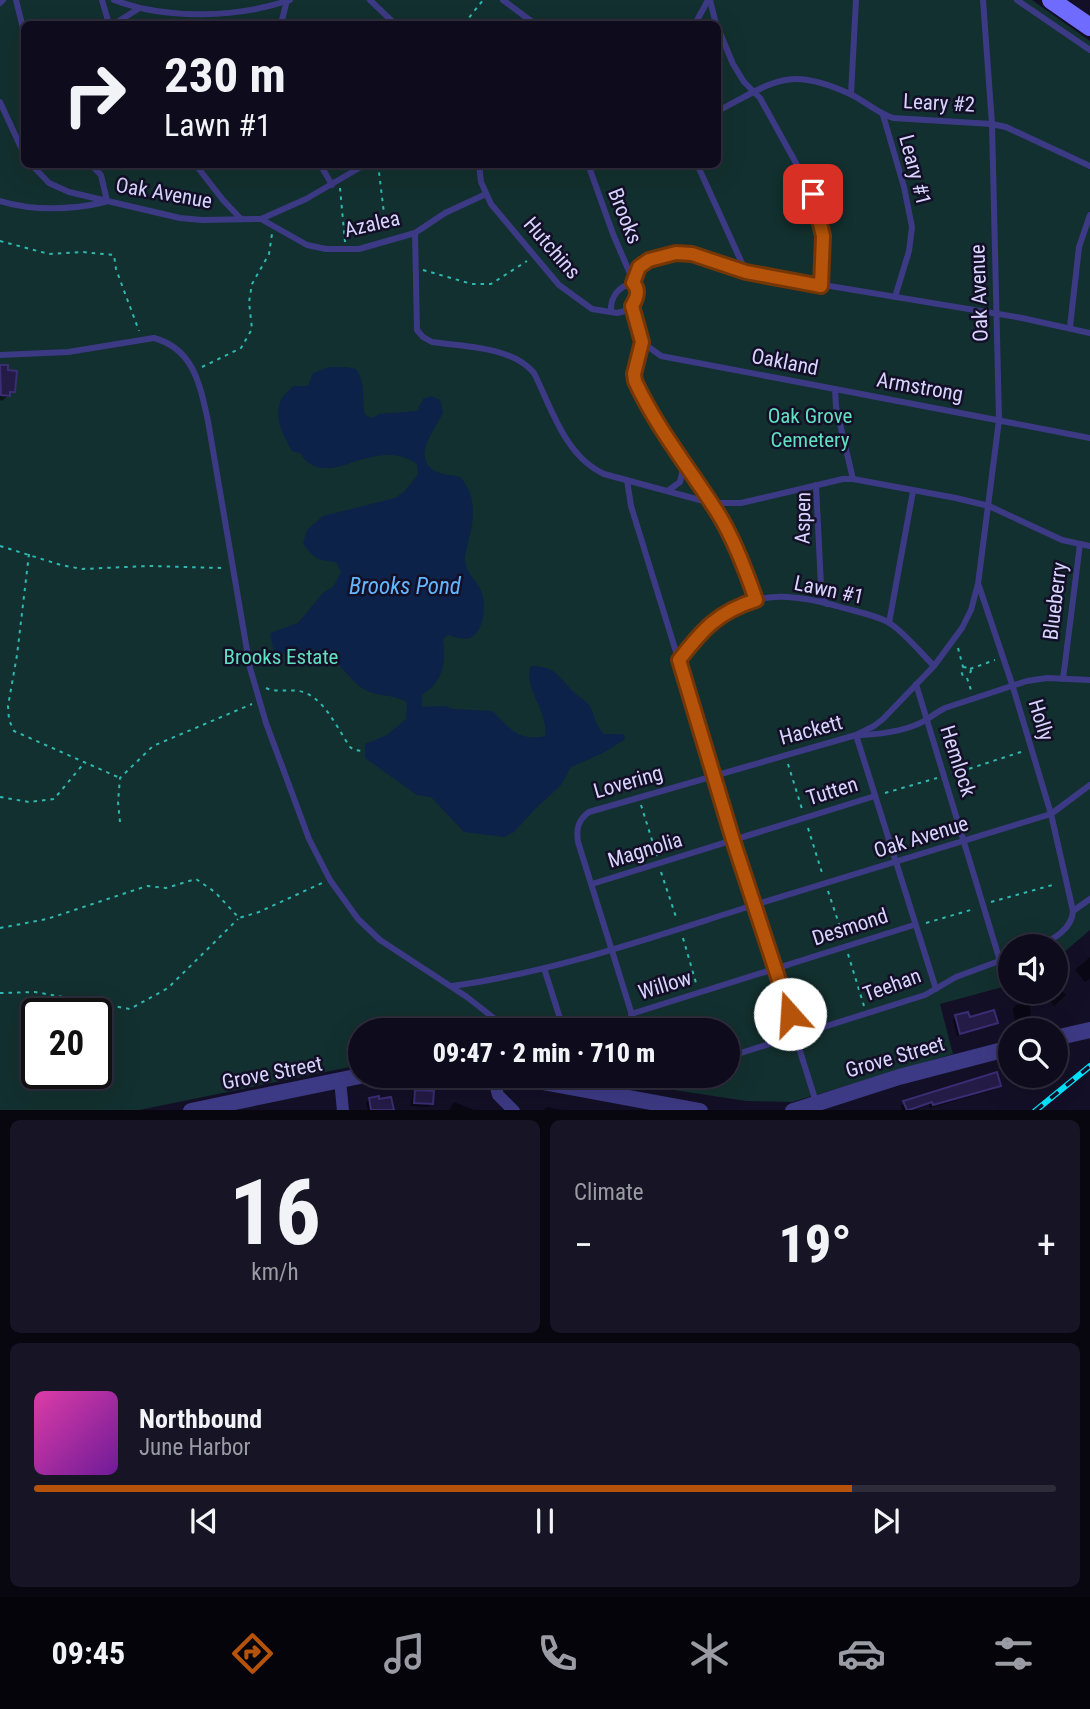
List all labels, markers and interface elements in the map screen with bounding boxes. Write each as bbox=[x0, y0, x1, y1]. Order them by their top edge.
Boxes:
text: 230 m bbox=[164, 47, 286, 104]
icon: right bbox=[49, 49, 140, 140]
street label: Leary #2 bbox=[902, 89, 976, 117]
text: Lawn #1 bbox=[164, 106, 272, 144]
street label: Leary #1 bbox=[894, 132, 936, 208]
pin bbox=[783, 164, 843, 224]
street label: Oak Avenue bbox=[114, 173, 214, 213]
icon: arrive bbox=[794, 175, 832, 213]
street label: Brooks bbox=[603, 185, 647, 247]
street label: Azalea bbox=[342, 206, 402, 242]
street label: Hutchins bbox=[519, 212, 585, 284]
street label: Oak Avenue bbox=[965, 244, 993, 342]
street label: Oakland bbox=[750, 344, 820, 380]
street label: Armstrong bbox=[875, 368, 965, 406]
park label: Oak Grove Cemetery bbox=[768, 404, 852, 452]
street label: Aspen bbox=[791, 492, 815, 544]
street label: Blueberry bbox=[1038, 560, 1072, 641]
street label: Lawn #1 bbox=[792, 571, 866, 609]
water label: Brooks Pond bbox=[349, 573, 462, 600]
park label: Brooks Estate bbox=[224, 645, 339, 669]
street label: Holly bbox=[1023, 696, 1059, 744]
street label: Hackett bbox=[777, 710, 845, 750]
street label: Hemlock bbox=[935, 722, 981, 800]
street label: Lovering bbox=[591, 761, 665, 803]
street label: Tutten bbox=[803, 772, 861, 810]
street label: Oak Avenue bbox=[871, 811, 971, 863]
street label: Magnolia bbox=[605, 827, 685, 873]
street label: Desmond bbox=[809, 903, 891, 951]
map controls bbox=[998, 934, 1068, 1088]
button: sound bbox=[998, 934, 1068, 1004]
street label: Teehan bbox=[860, 963, 924, 1007]
street label: Willow bbox=[635, 965, 695, 1004]
position arrow bbox=[753, 977, 827, 1051]
speed limit sign: 20 bbox=[21, 998, 112, 1089]
button: search bbox=[998, 1018, 1068, 1088]
street label: Grove Street bbox=[843, 1031, 947, 1083]
text: 09:47 · 2 min · 710 m bbox=[433, 1038, 655, 1068]
street label: Grove Street bbox=[220, 1052, 324, 1094]
text: 16 bbox=[229, 1160, 321, 1266]
text: Climate bbox=[574, 1179, 644, 1206]
text: 19° bbox=[778, 1214, 852, 1275]
text: − bbox=[574, 1223, 593, 1267]
text: + bbox=[1037, 1223, 1056, 1267]
text: km/h bbox=[251, 1259, 299, 1286]
text: Northbound bbox=[139, 1404, 262, 1434]
text: June Harbor bbox=[139, 1434, 251, 1461]
icon: previous bbox=[185, 1502, 223, 1540]
icon: pause bbox=[526, 1502, 564, 1540]
icon: next bbox=[867, 1502, 905, 1540]
icon: directions bbox=[228, 1629, 277, 1678]
icon: music bbox=[380, 1629, 429, 1678]
icon: phone bbox=[533, 1629, 582, 1678]
icon: climate bbox=[685, 1629, 734, 1678]
icon: car bbox=[837, 1629, 886, 1678]
icon: filters bbox=[989, 1629, 1038, 1678]
text: 09:45 bbox=[52, 1634, 125, 1672]

